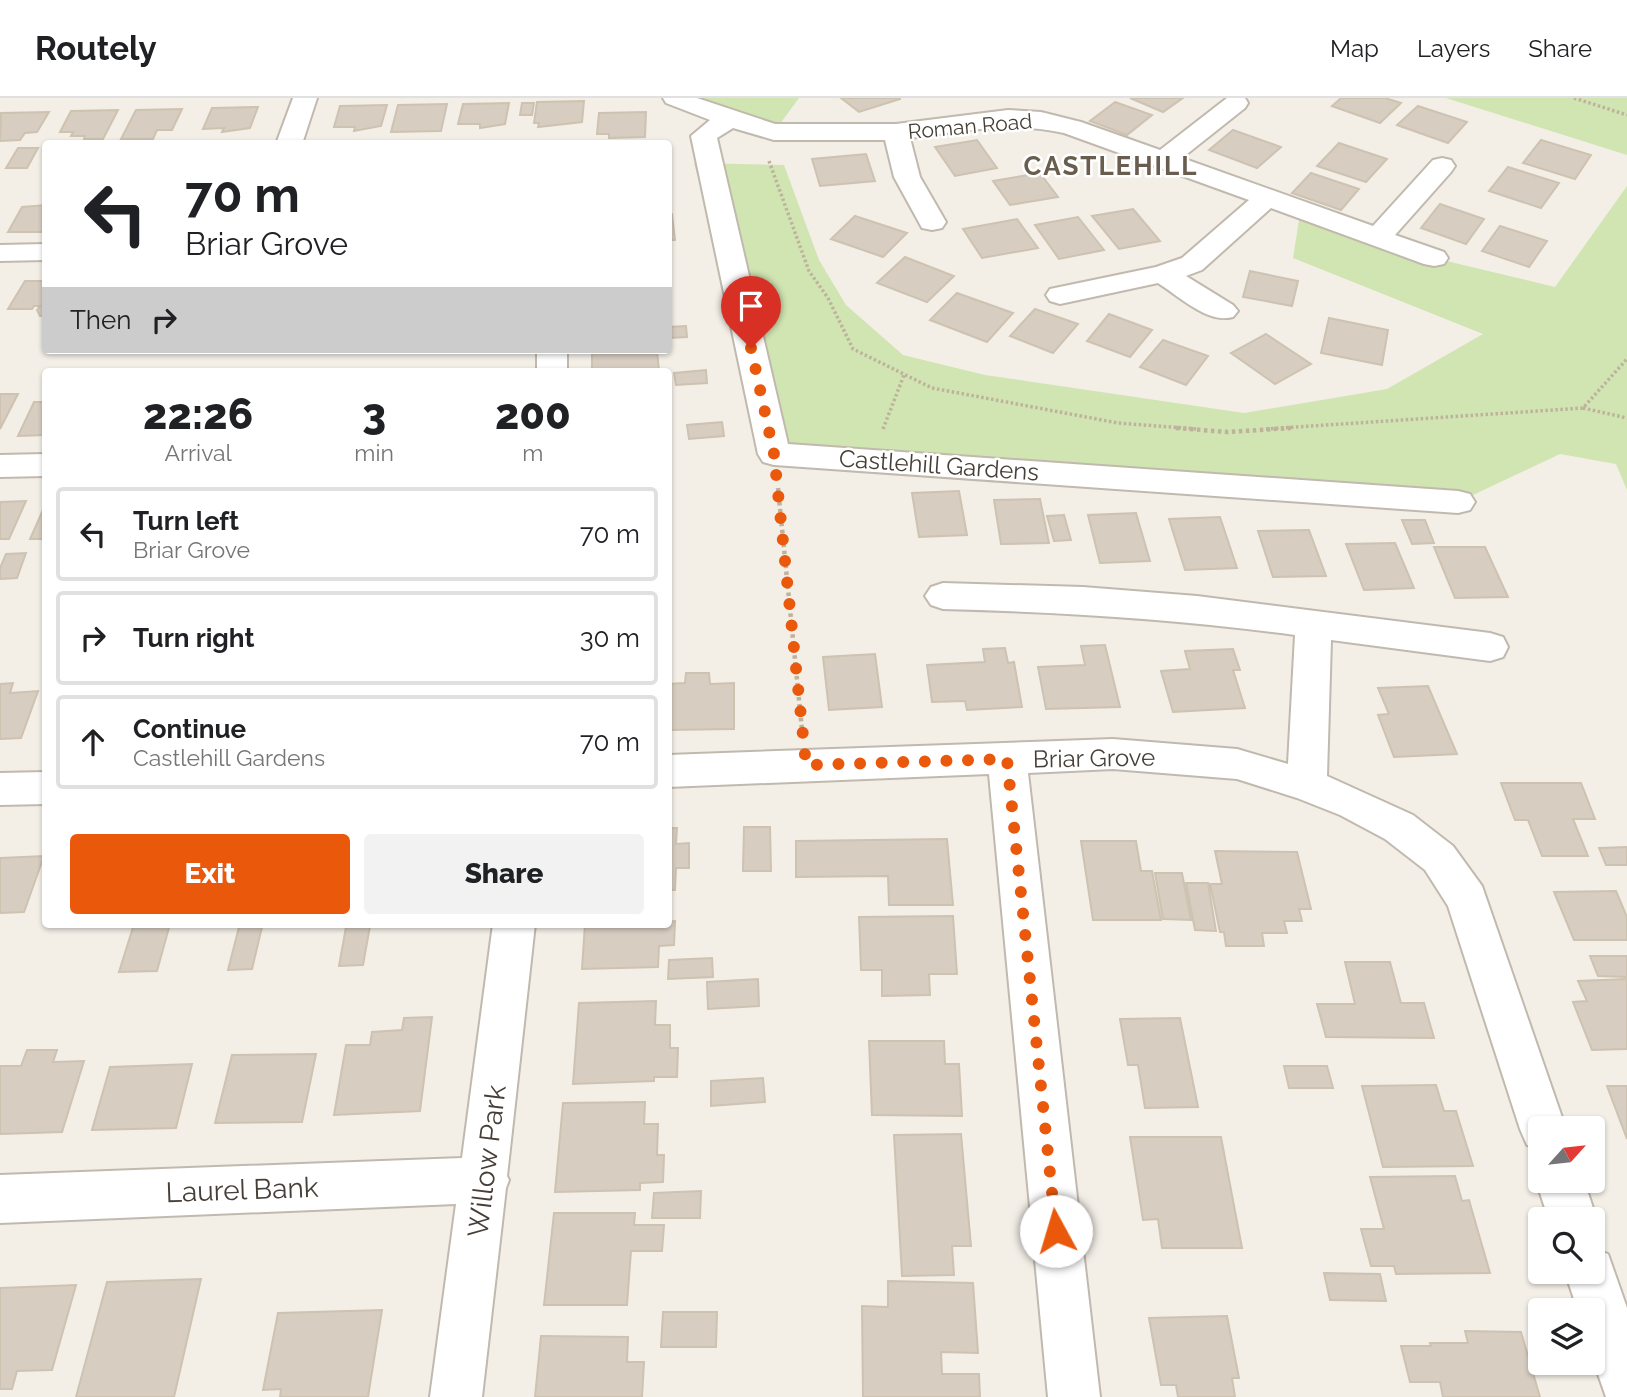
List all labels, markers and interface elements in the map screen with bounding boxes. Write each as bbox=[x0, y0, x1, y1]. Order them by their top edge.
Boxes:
text: Routely bbox=[35, 29, 157, 68]
text: Map bbox=[1330, 34, 1379, 63]
text: Layers bbox=[1417, 34, 1490, 63]
text: Share bbox=[1528, 34, 1592, 63]
street label: Roman Road bbox=[907, 108, 1033, 144]
district label: CASTLEHILL bbox=[1024, 151, 1198, 181]
text: 70 m bbox=[185, 166, 300, 223]
icon: left bbox=[70, 168, 161, 259]
text: Briar Grove bbox=[185, 225, 348, 262]
pin bbox=[721, 276, 781, 348]
icon: arrive bbox=[732, 287, 770, 325]
icon: right bbox=[145, 301, 183, 339]
text: Then bbox=[70, 305, 131, 335]
text: 22:26 bbox=[143, 390, 253, 439]
text: 3 bbox=[362, 390, 386, 439]
text: 200 bbox=[495, 390, 571, 439]
text: Arrival bbox=[164, 439, 232, 466]
text: min bbox=[354, 439, 394, 466]
text: m bbox=[522, 439, 544, 466]
street label: Castlehill Gardens bbox=[838, 444, 1040, 486]
text: Turn left bbox=[133, 506, 239, 536]
icon: left bbox=[74, 515, 112, 553]
text: 70 m bbox=[580, 519, 640, 549]
text: Briar Grove bbox=[133, 536, 250, 563]
icon: right bbox=[74, 619, 112, 657]
text: Turn right bbox=[133, 623, 254, 653]
text: 30 m bbox=[580, 623, 640, 653]
text: Continue bbox=[133, 714, 246, 744]
icon: ahead bbox=[74, 723, 112, 761]
text: 70 m bbox=[580, 727, 640, 757]
street label: Briar Grove bbox=[1033, 742, 1155, 774]
text: Castlehill Gardens bbox=[133, 744, 325, 771]
button: Exit bbox=[70, 834, 350, 914]
button: Share bbox=[364, 834, 644, 914]
street label: Willow Park bbox=[461, 1083, 513, 1239]
north arrow bbox=[1528, 1116, 1605, 1194]
map controls bbox=[1528, 1116, 1605, 1375]
street label: Laurel Bank bbox=[165, 1171, 319, 1209]
position arrow bbox=[1019, 1194, 1093, 1268]
button: search bbox=[1528, 1207, 1605, 1284]
button: layers bbox=[1528, 1298, 1605, 1375]

